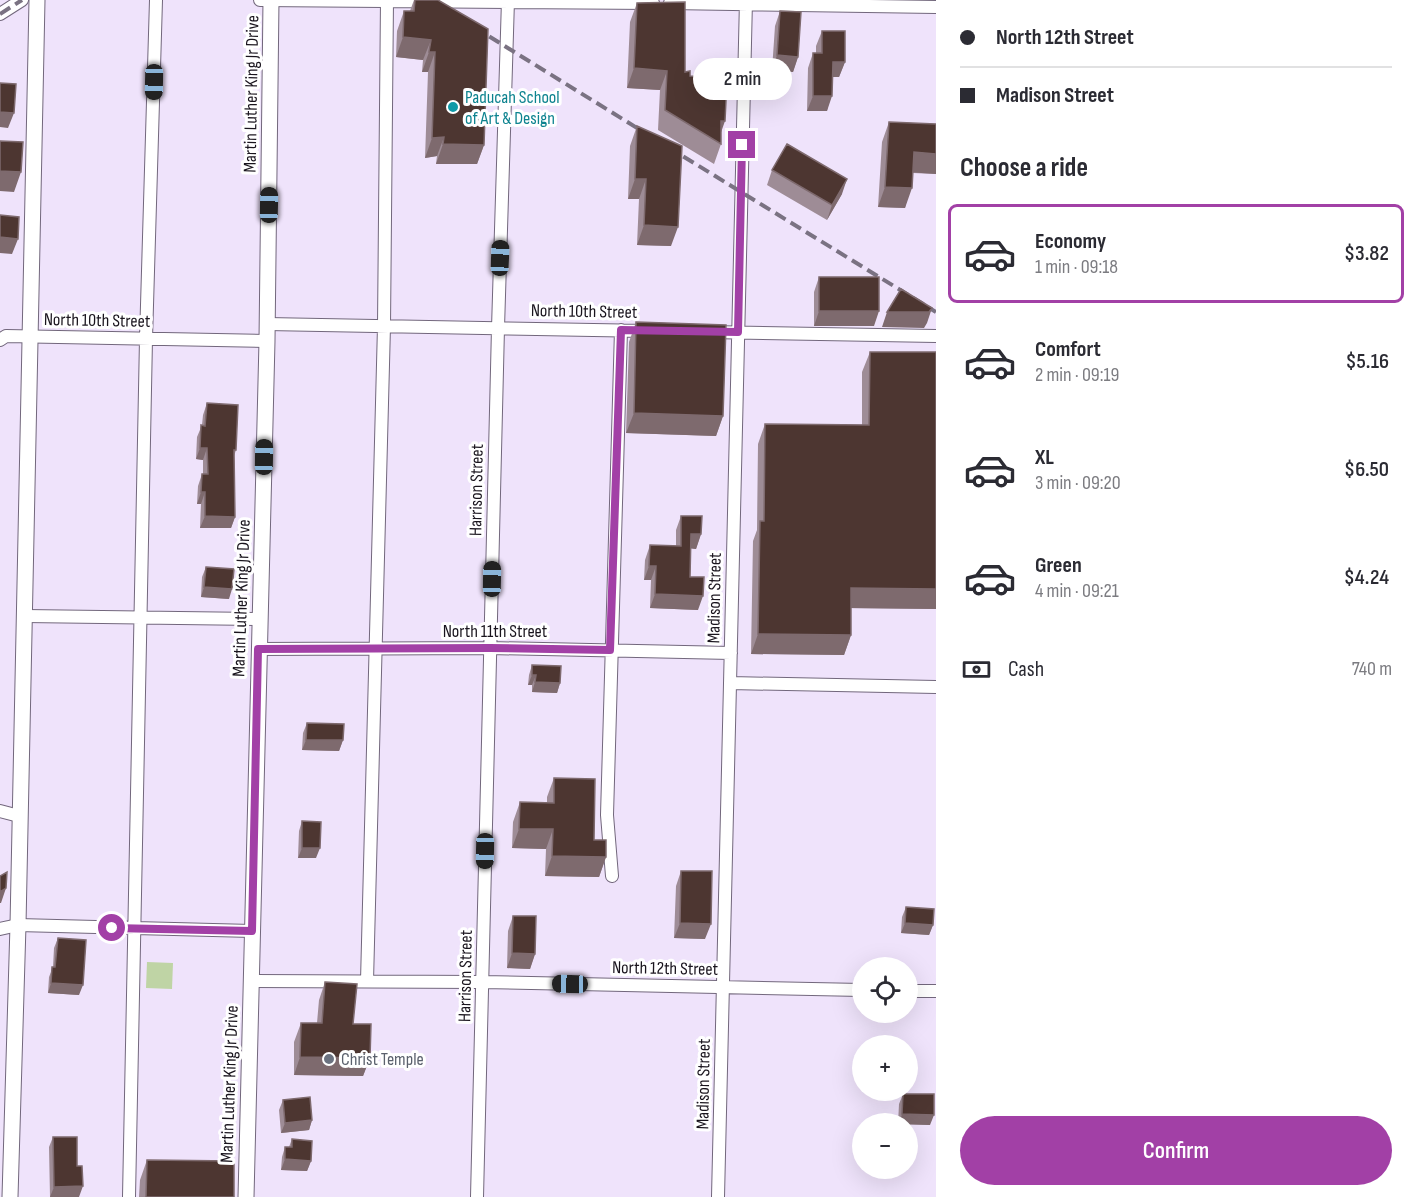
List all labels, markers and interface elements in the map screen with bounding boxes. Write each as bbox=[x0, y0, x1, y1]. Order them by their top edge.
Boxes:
street label: Martin Luther King Jr Drive bbox=[240, 15, 263, 173]
text: North 12th Street bbox=[996, 24, 1134, 51]
callout: 2 min bbox=[692, 58, 792, 100]
car bbox=[145, 64, 163, 100]
text: 2 min bbox=[724, 67, 761, 91]
text: Madison Street bbox=[996, 82, 1114, 109]
place label: Paducah School of Art & Design bbox=[465, 87, 560, 129]
marker: Paducah School of Art & Design bbox=[446, 100, 460, 114]
route end bbox=[728, 131, 755, 158]
text: Choose a ride bbox=[960, 152, 1088, 184]
car bbox=[260, 187, 278, 223]
icon: car bbox=[963, 227, 1017, 281]
text: Economy bbox=[1035, 228, 1106, 255]
car bbox=[490, 240, 510, 276]
text: $3.82 bbox=[1344, 240, 1389, 267]
text: 1 min · 09:18 bbox=[1035, 255, 1118, 279]
street label: North 10th Street bbox=[531, 300, 638, 323]
street label: North 10th Street bbox=[44, 309, 151, 332]
icon: car bbox=[963, 335, 1017, 389]
text: Comfort bbox=[1035, 336, 1101, 363]
text: $5.16 bbox=[1345, 348, 1389, 375]
text: 2 min · 09:19 bbox=[1035, 363, 1119, 387]
car bbox=[255, 439, 273, 475]
street label: Harrison Street bbox=[465, 443, 488, 536]
icon: car bbox=[963, 443, 1017, 497]
text: XL bbox=[1035, 444, 1054, 471]
text: $6.50 bbox=[1344, 456, 1389, 483]
text: 3 min · 09:20 bbox=[1035, 471, 1121, 495]
street label: Martin Luther King Jr Drive bbox=[228, 519, 255, 677]
icon: car bbox=[963, 551, 1017, 605]
street label: Madison Street bbox=[703, 552, 726, 644]
text: Green bbox=[1035, 552, 1082, 579]
car bbox=[483, 561, 501, 597]
text: $4.24 bbox=[1344, 564, 1389, 591]
text: 4 min · 09:21 bbox=[1035, 579, 1119, 603]
street label: North 11th Street bbox=[443, 621, 548, 642]
icon: cash bbox=[960, 653, 993, 686]
text: Cash bbox=[1008, 656, 1044, 683]
text: 740 m bbox=[1352, 657, 1392, 681]
car bbox=[476, 833, 494, 869]
route start bbox=[98, 914, 125, 941]
street label: Harrison Street bbox=[454, 929, 477, 1022]
street label: North 12th Street bbox=[612, 957, 719, 980]
map controls bbox=[852, 957, 918, 1179]
button: locate bbox=[852, 957, 918, 1023]
car bbox=[552, 975, 588, 993]
street label: Martin Luther King Jr Drive bbox=[216, 1005, 243, 1163]
button: + bbox=[852, 1035, 918, 1101]
street label: Madison Street bbox=[692, 1038, 715, 1130]
place label: Christ Temple bbox=[341, 1049, 424, 1070]
marker: Christ Temple bbox=[322, 1052, 336, 1066]
button: − bbox=[852, 1113, 918, 1179]
button: Confirm bbox=[960, 1116, 1392, 1185]

